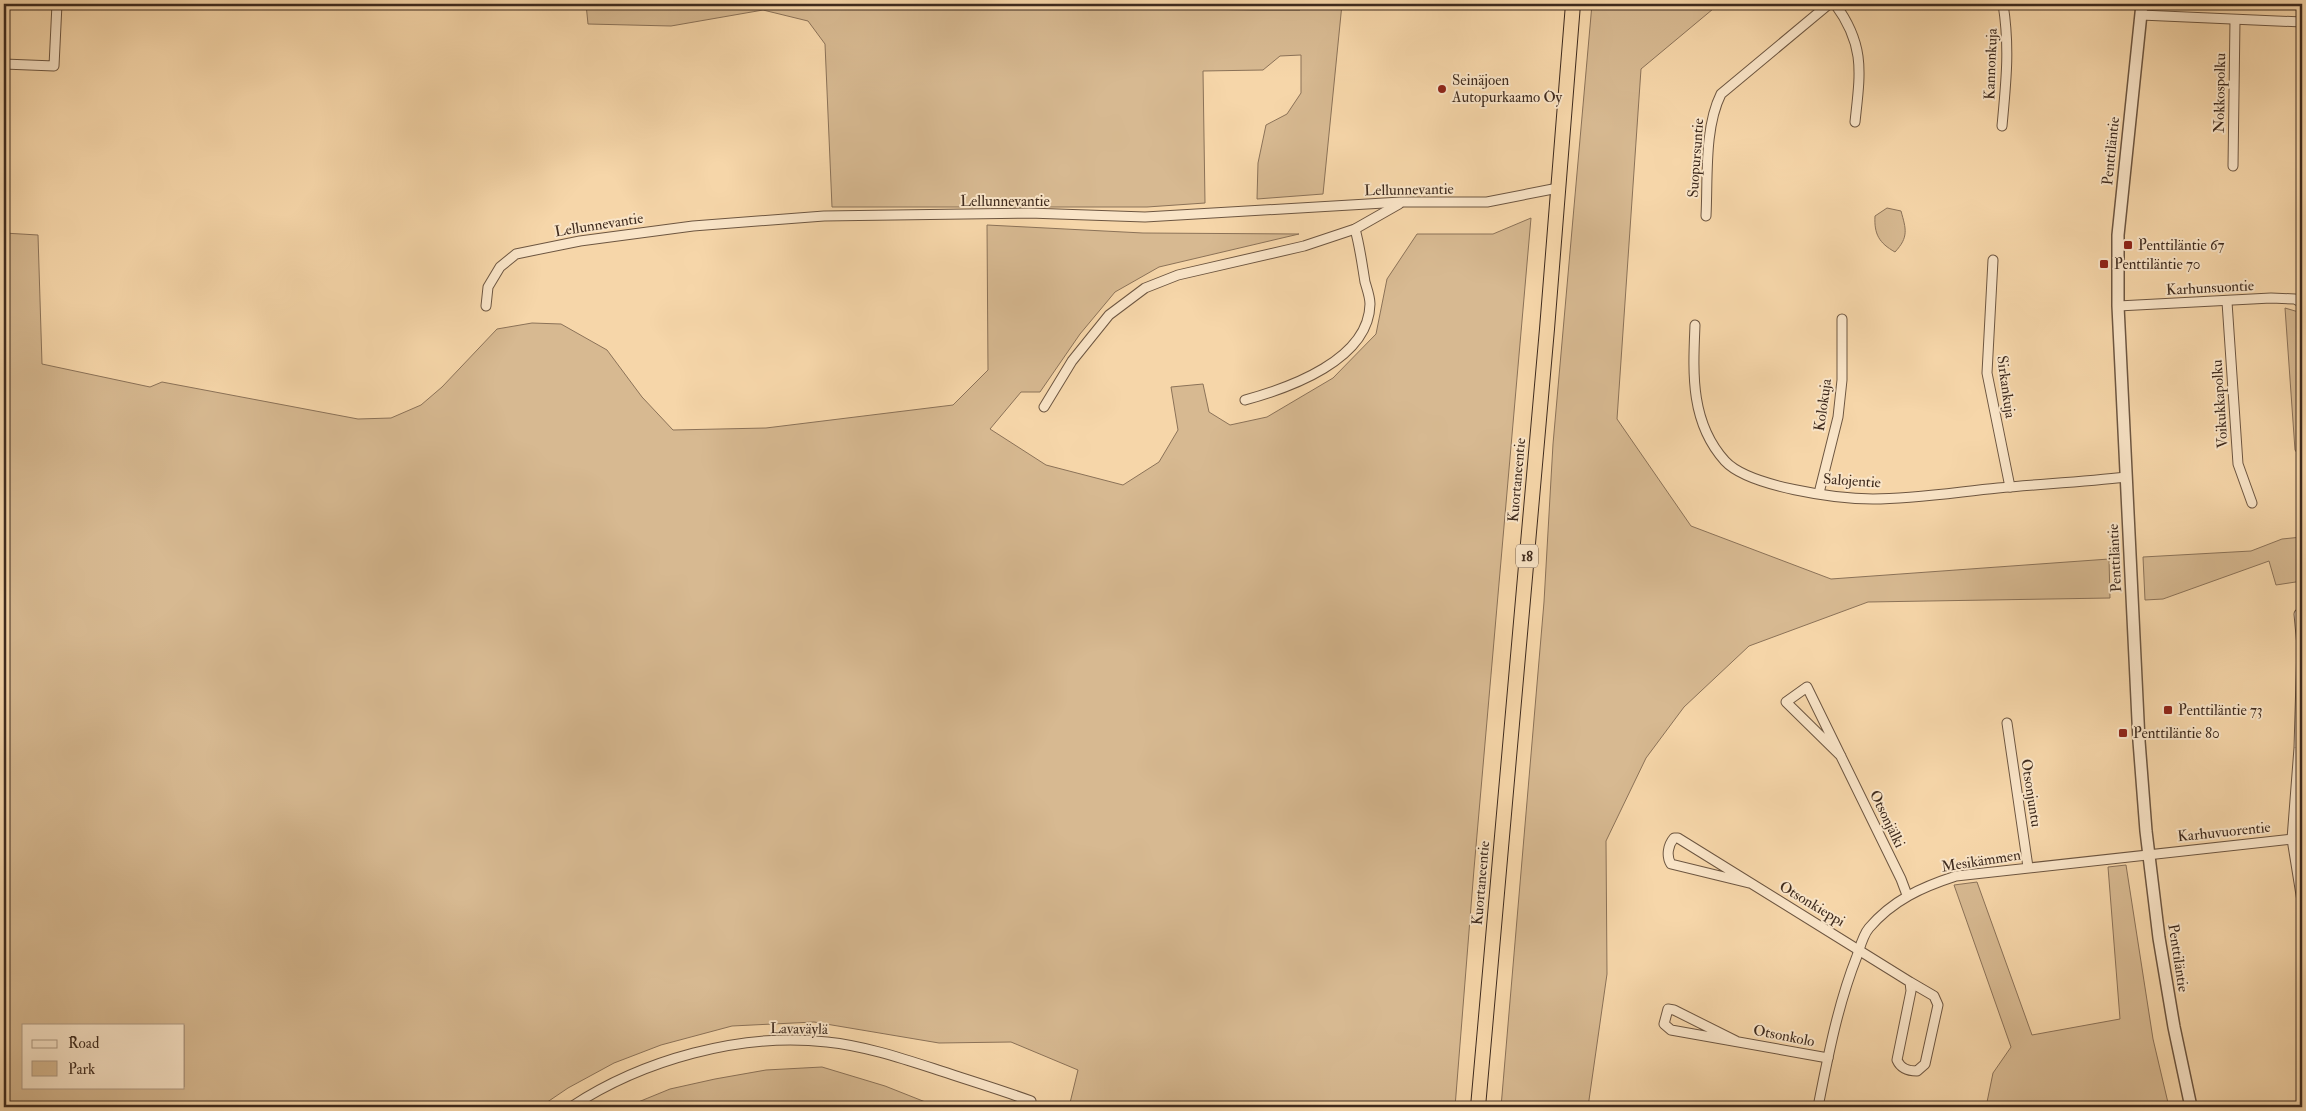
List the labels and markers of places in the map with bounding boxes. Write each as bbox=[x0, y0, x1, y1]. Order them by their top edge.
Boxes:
place label: Seinäjoen Autopurkaamo Oy bbox=[1451, 71, 1563, 108]
marker: Seinäjoen Autopurkaamo Oy bbox=[1436, 83, 1448, 95]
place label: Penttiläntie 67 bbox=[2138, 236, 2224, 255]
marker: Penttiläntie 67 bbox=[2122, 239, 2134, 251]
place label: Penttiläntie 70 bbox=[2114, 255, 2200, 274]
marker: Penttiläntie 70 bbox=[2098, 258, 2110, 270]
place label: Penttiläntie 73 bbox=[2178, 701, 2263, 720]
marker: Penttiläntie 73 bbox=[2162, 704, 2174, 716]
place label: Penttiläntie 80 bbox=[2133, 724, 2220, 743]
marker: Penttiläntie 80 bbox=[2117, 727, 2129, 739]

